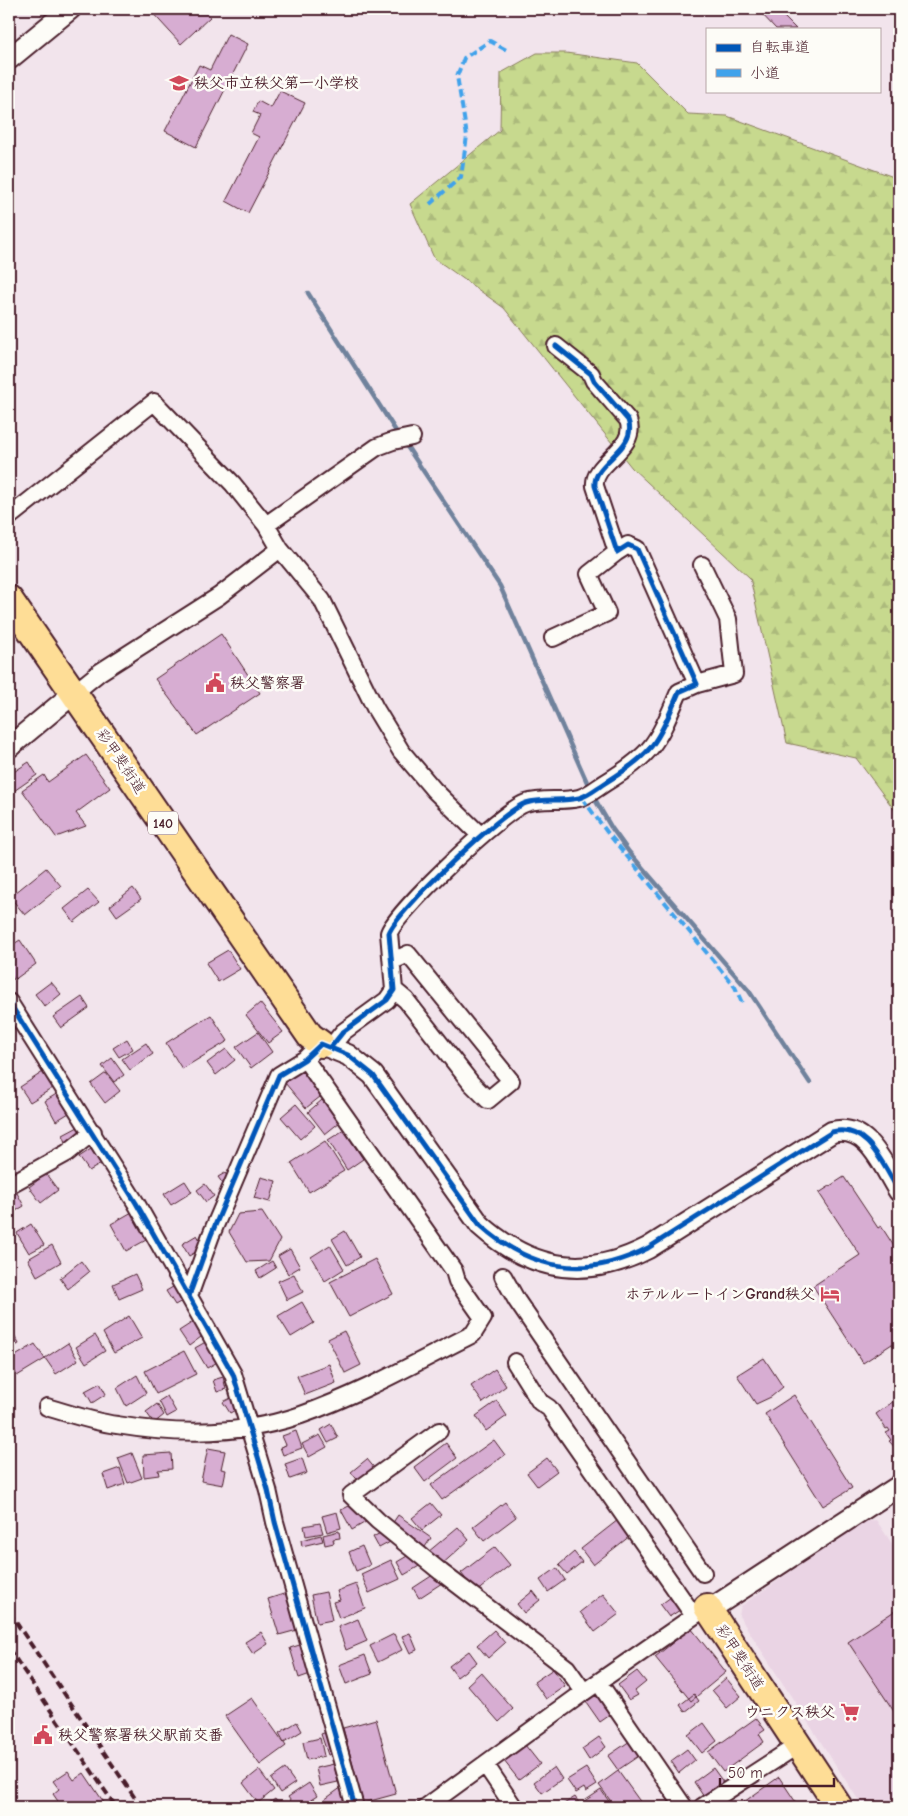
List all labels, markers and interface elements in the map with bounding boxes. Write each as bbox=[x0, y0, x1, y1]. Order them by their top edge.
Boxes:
legend bbox=[706, 28, 880, 92]
text: 自転車道 bbox=[750, 38, 810, 56]
text: 小道 bbox=[750, 64, 780, 82]
school or university icon: 秩父市立秩父第一小学校 bbox=[168, 72, 190, 94]
place label: 秩父市立秩父第一小学校 bbox=[194, 74, 359, 92]
public building icon: 秩父警察署 bbox=[204, 672, 226, 694]
place label: 秩父警察署 bbox=[230, 674, 305, 692]
street label: 彩甲斐街道 bbox=[93, 725, 149, 797]
road number: 140 bbox=[148, 811, 178, 834]
hotel icon: ホテルルートインGrand秩父 bbox=[819, 1283, 841, 1305]
place label: ホテルルートインGrand秩父 bbox=[626, 1285, 815, 1303]
street label: 彩甲斐街道 bbox=[712, 1621, 768, 1693]
supermarket icon: ウニクス秩父 bbox=[839, 1701, 861, 1723]
place label: ウニクス秩父 bbox=[745, 1703, 835, 1721]
public building icon: 秩父警察署秩父駅前交番 bbox=[32, 1724, 54, 1746]
place label: 秩父警察署秩父駅前交番 bbox=[58, 1726, 223, 1744]
scale bar bbox=[720, 1756, 834, 1788]
text: 50 m bbox=[728, 1764, 763, 1782]

